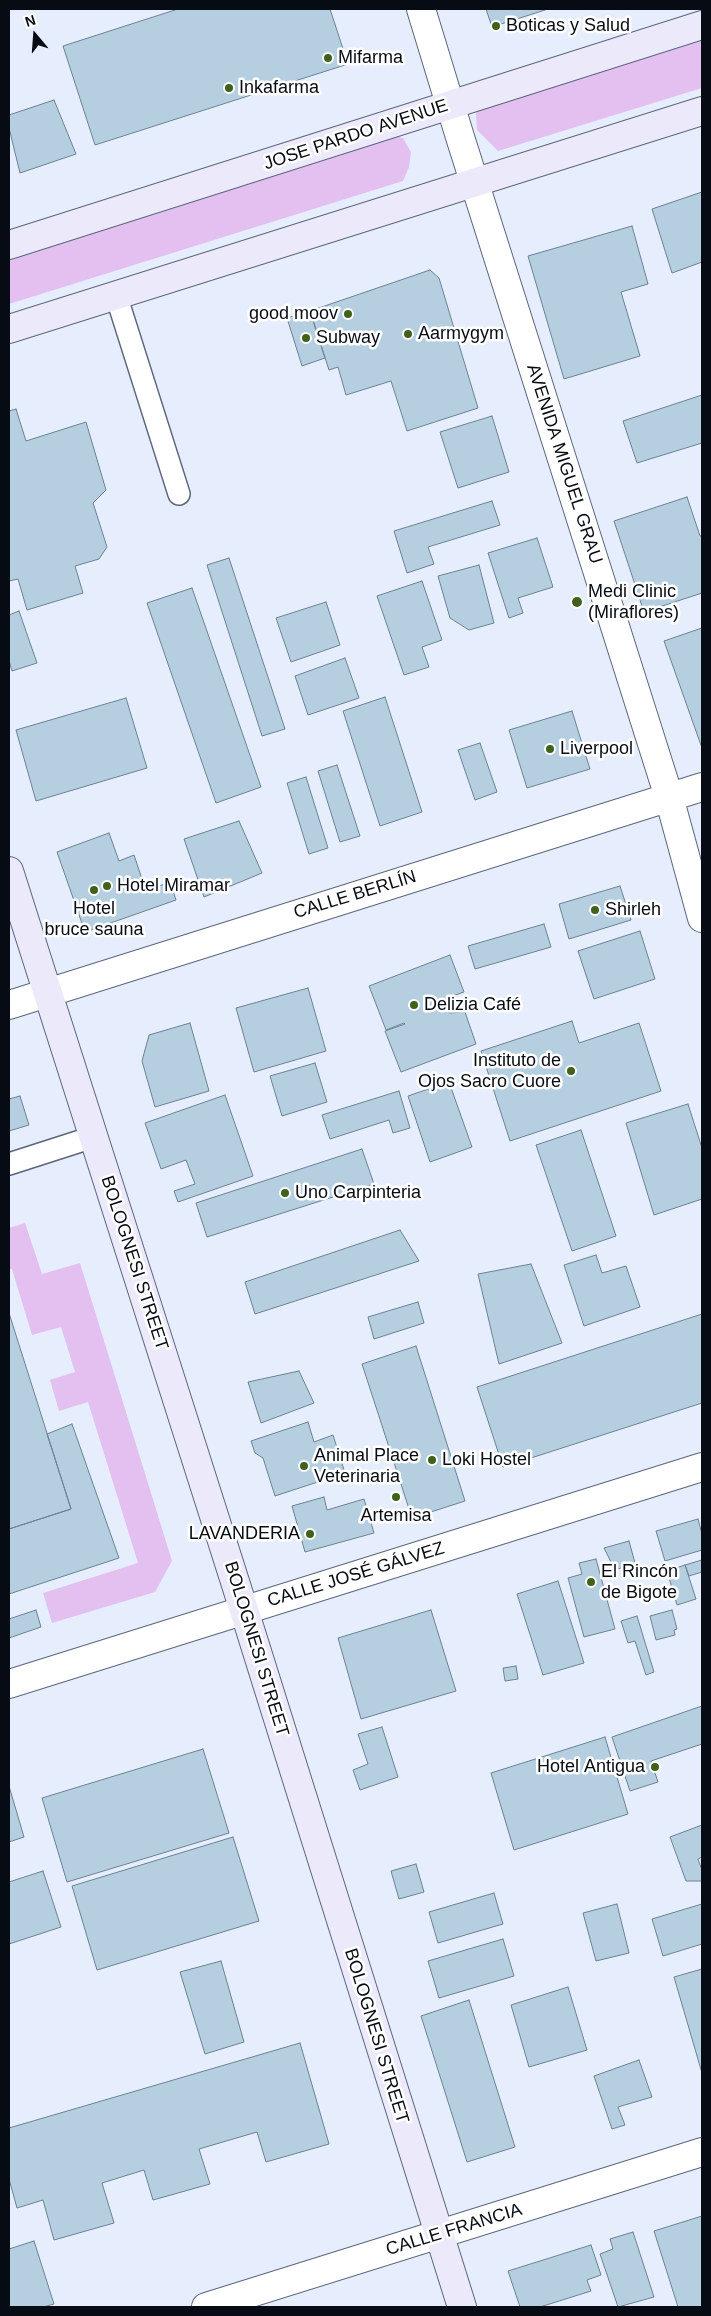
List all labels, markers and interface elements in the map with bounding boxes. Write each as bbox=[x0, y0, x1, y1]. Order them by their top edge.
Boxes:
north arrow bbox=[10, 10, 60, 60]
text: N bbox=[23, 12, 38, 30]
place label: Boticas y Salud bbox=[506, 15, 630, 37]
marker: Boticas y Salud bbox=[490, 20, 502, 32]
place label: Mifarma bbox=[338, 47, 403, 69]
marker: Mifarma bbox=[322, 52, 334, 64]
place label: Inkafarma bbox=[239, 77, 319, 99]
marker: Inkafarma bbox=[223, 82, 235, 94]
street label: JOSE PARDO AVENUE bbox=[261, 95, 451, 175]
place label: good moov bbox=[249, 303, 338, 325]
marker: good moov bbox=[342, 308, 354, 320]
place label: Aarmygym bbox=[418, 323, 504, 345]
place label: Subway bbox=[316, 327, 380, 349]
marker: Aarmygym bbox=[402, 328, 414, 340]
marker: Subway bbox=[300, 332, 312, 344]
street label: AVENIDA MIGUEL GRAU bbox=[521, 361, 607, 567]
place label: Medi Clinic (Miraflores) bbox=[588, 581, 679, 624]
marker: Medi Clinic (Miraflores) bbox=[570, 595, 584, 609]
place label: Liverpool bbox=[560, 738, 633, 760]
marker: Liverpool bbox=[544, 743, 556, 755]
street label: CALLE BERLÍN bbox=[291, 866, 419, 924]
place label: Hotel Miramar bbox=[117, 875, 230, 897]
marker: Hotel Miramar bbox=[101, 880, 113, 892]
marker: Hotel bruce sauna bbox=[88, 884, 100, 896]
place label: Hotel bruce sauna bbox=[44, 898, 144, 941]
place label: Shirleh bbox=[605, 899, 661, 921]
marker: Shirleh bbox=[589, 904, 601, 916]
place label: Delizia Café bbox=[424, 994, 521, 1016]
marker: Delizia Café bbox=[408, 999, 420, 1011]
place label: Instituto de Ojos Sacro Cuore bbox=[418, 1050, 561, 1092]
marker: Instituto de Ojos Sacro Cuore bbox=[565, 1065, 577, 1077]
street label: BOLOGNESI STREET bbox=[96, 1173, 172, 1353]
place label: Uno Carpinteria bbox=[295, 1182, 421, 1204]
marker: Uno Carpinteria bbox=[279, 1187, 291, 1199]
place label: Animal Place Veterinaria bbox=[314, 1445, 419, 1488]
place label: Loki Hostel bbox=[442, 1449, 531, 1471]
marker: Loki Hostel bbox=[426, 1454, 438, 1466]
marker: Animal Place Veterinaria bbox=[298, 1460, 310, 1472]
marker: Artemisa bbox=[390, 1491, 402, 1503]
place label: Artemisa bbox=[360, 1505, 432, 1527]
place label: LAVANDERIA bbox=[189, 1523, 300, 1545]
marker: LAVANDERIA bbox=[304, 1528, 316, 1540]
street label: CALLE JOSÉ GÁLVEZ bbox=[265, 1538, 447, 1612]
street label: BOLOGNESI STREET bbox=[219, 1559, 293, 1739]
place label: El Rincón de Bigote bbox=[601, 1561, 678, 1604]
marker: El Rincón de Bigote bbox=[585, 1576, 597, 1588]
place label: Hotel Antigua bbox=[537, 1756, 645, 1778]
marker: Hotel Antigua bbox=[649, 1761, 661, 1773]
street label: BOLOGNESI STREET bbox=[339, 1946, 413, 2126]
street label: CALLE FRANCIA bbox=[383, 2199, 525, 2261]

